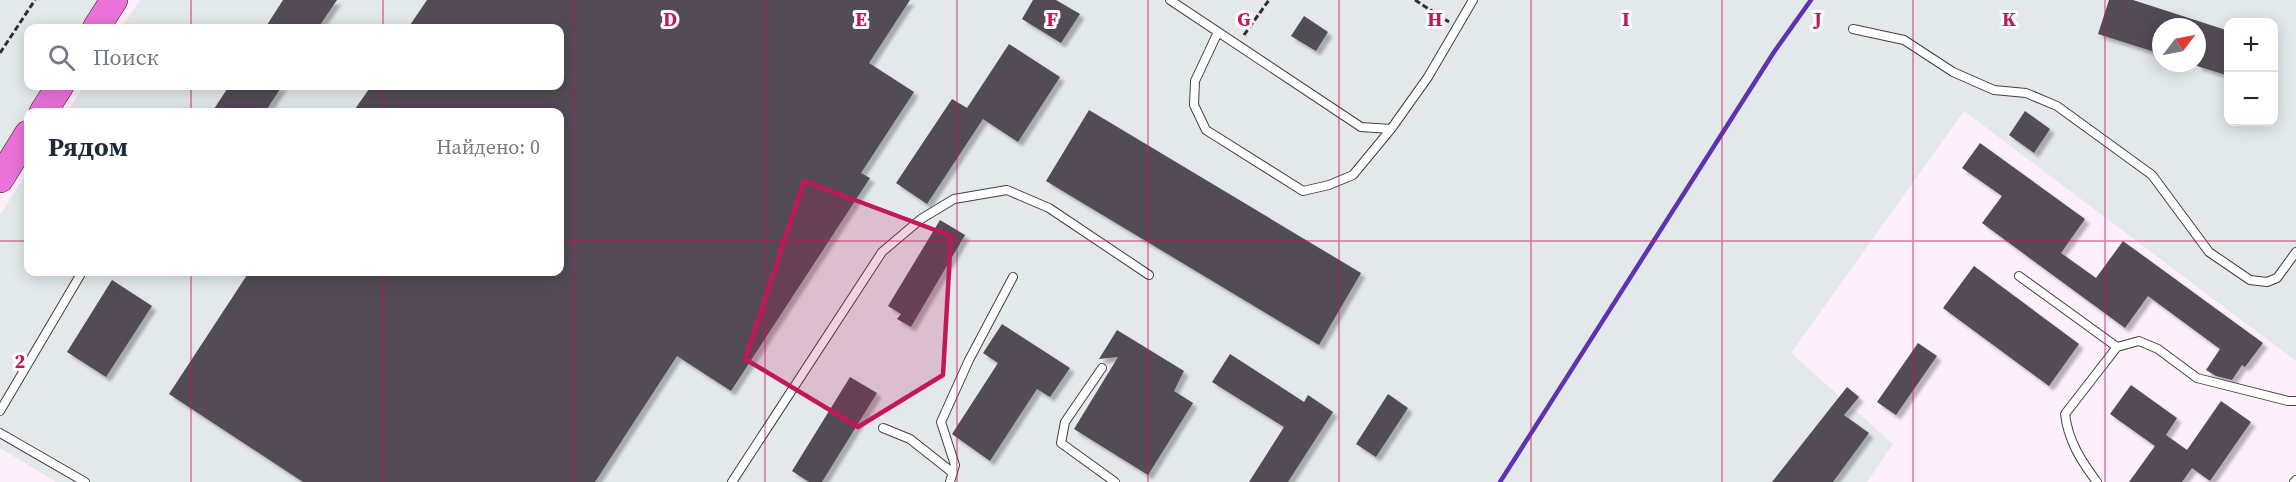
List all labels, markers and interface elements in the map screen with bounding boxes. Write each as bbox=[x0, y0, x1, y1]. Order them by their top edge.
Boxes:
text: D bbox=[663, 5, 677, 33]
text: E bbox=[855, 5, 867, 33]
text: F bbox=[1046, 5, 1058, 33]
text: G bbox=[1237, 5, 1251, 33]
text: H bbox=[1427, 5, 1443, 33]
text: I bbox=[1622, 5, 1630, 33]
text: J bbox=[1812, 5, 1822, 33]
text: K bbox=[2002, 5, 2016, 33]
north arrow bbox=[2152, 18, 2206, 72]
map controls bbox=[2224, 18, 2278, 126]
button: + bbox=[2224, 18, 2278, 72]
search box bbox=[24, 24, 564, 90]
icon: search bbox=[45, 41, 78, 74]
text: Поиск bbox=[93, 42, 159, 72]
button: − bbox=[2224, 72, 2278, 126]
text: Рядом bbox=[48, 129, 128, 165]
text: Найдено: 0 bbox=[436, 133, 540, 161]
text: 2 bbox=[15, 347, 26, 375]

